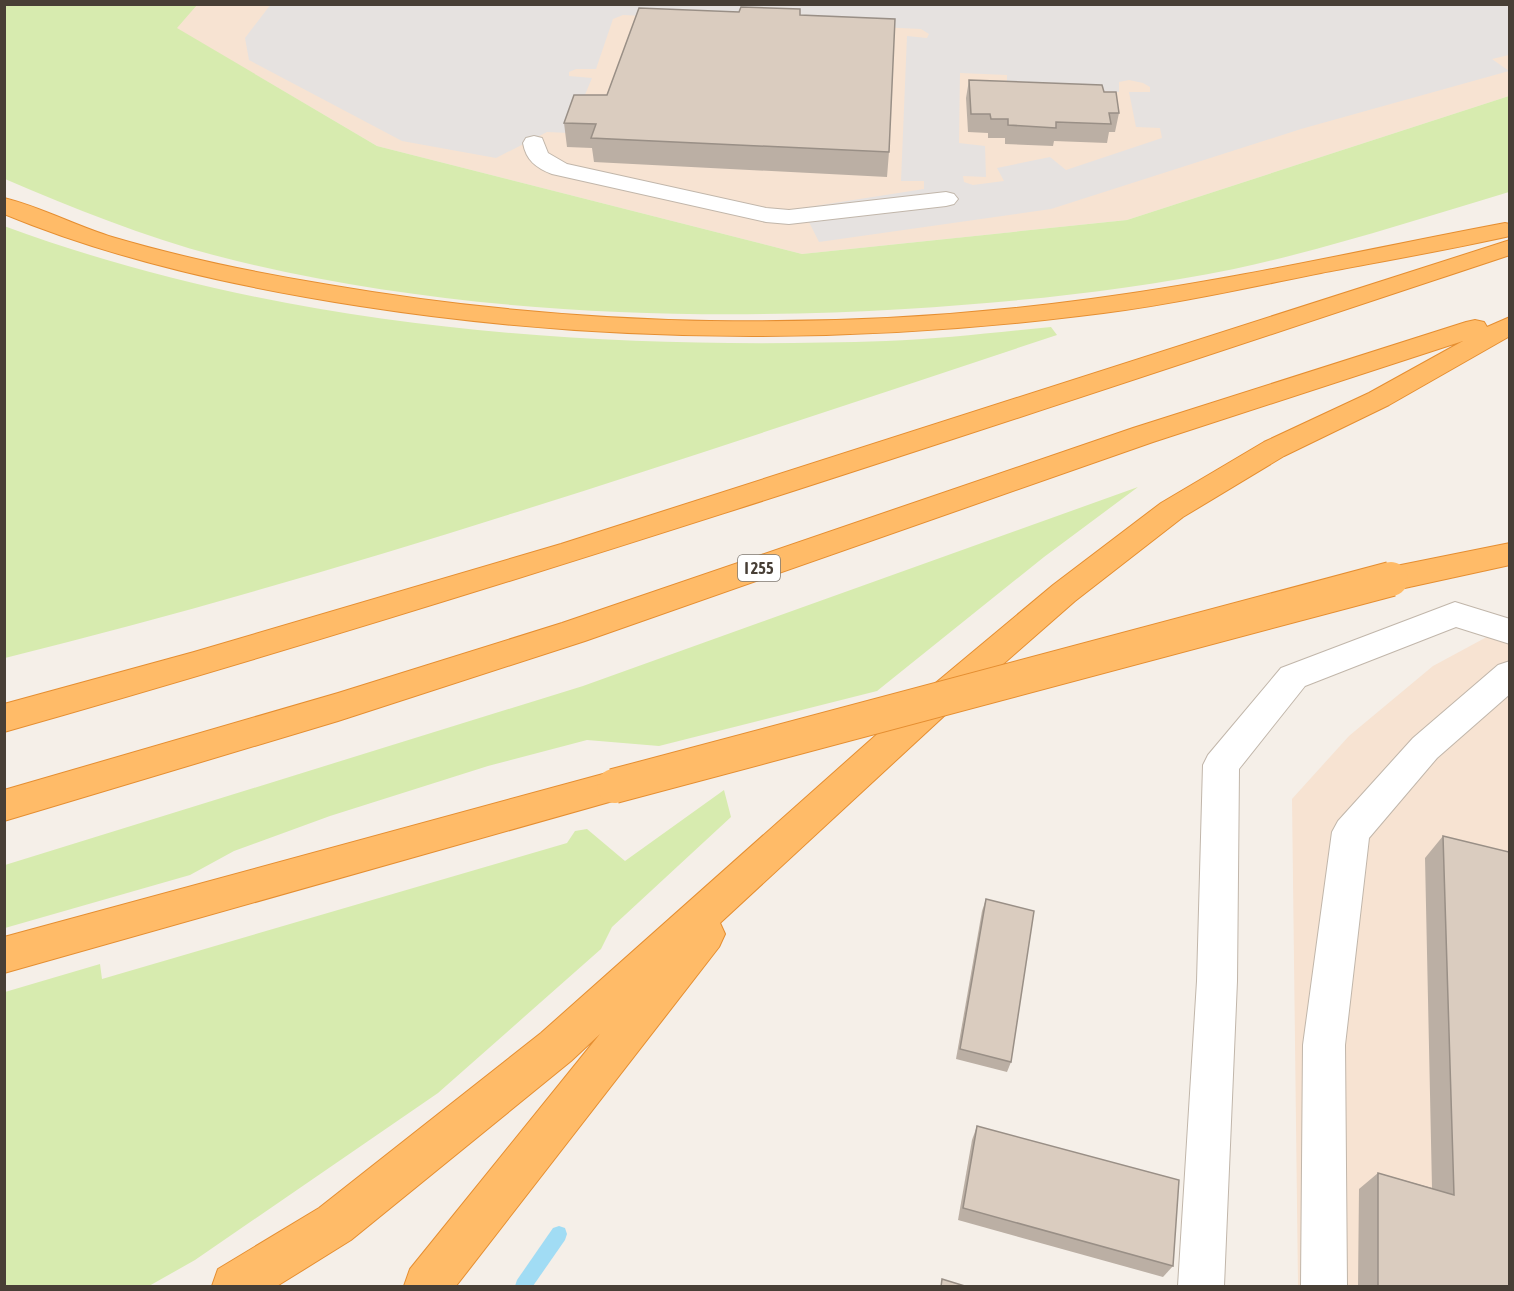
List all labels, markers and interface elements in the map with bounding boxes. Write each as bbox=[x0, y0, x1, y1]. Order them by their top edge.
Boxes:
road number: I 255 bbox=[738, 555, 780, 581]

